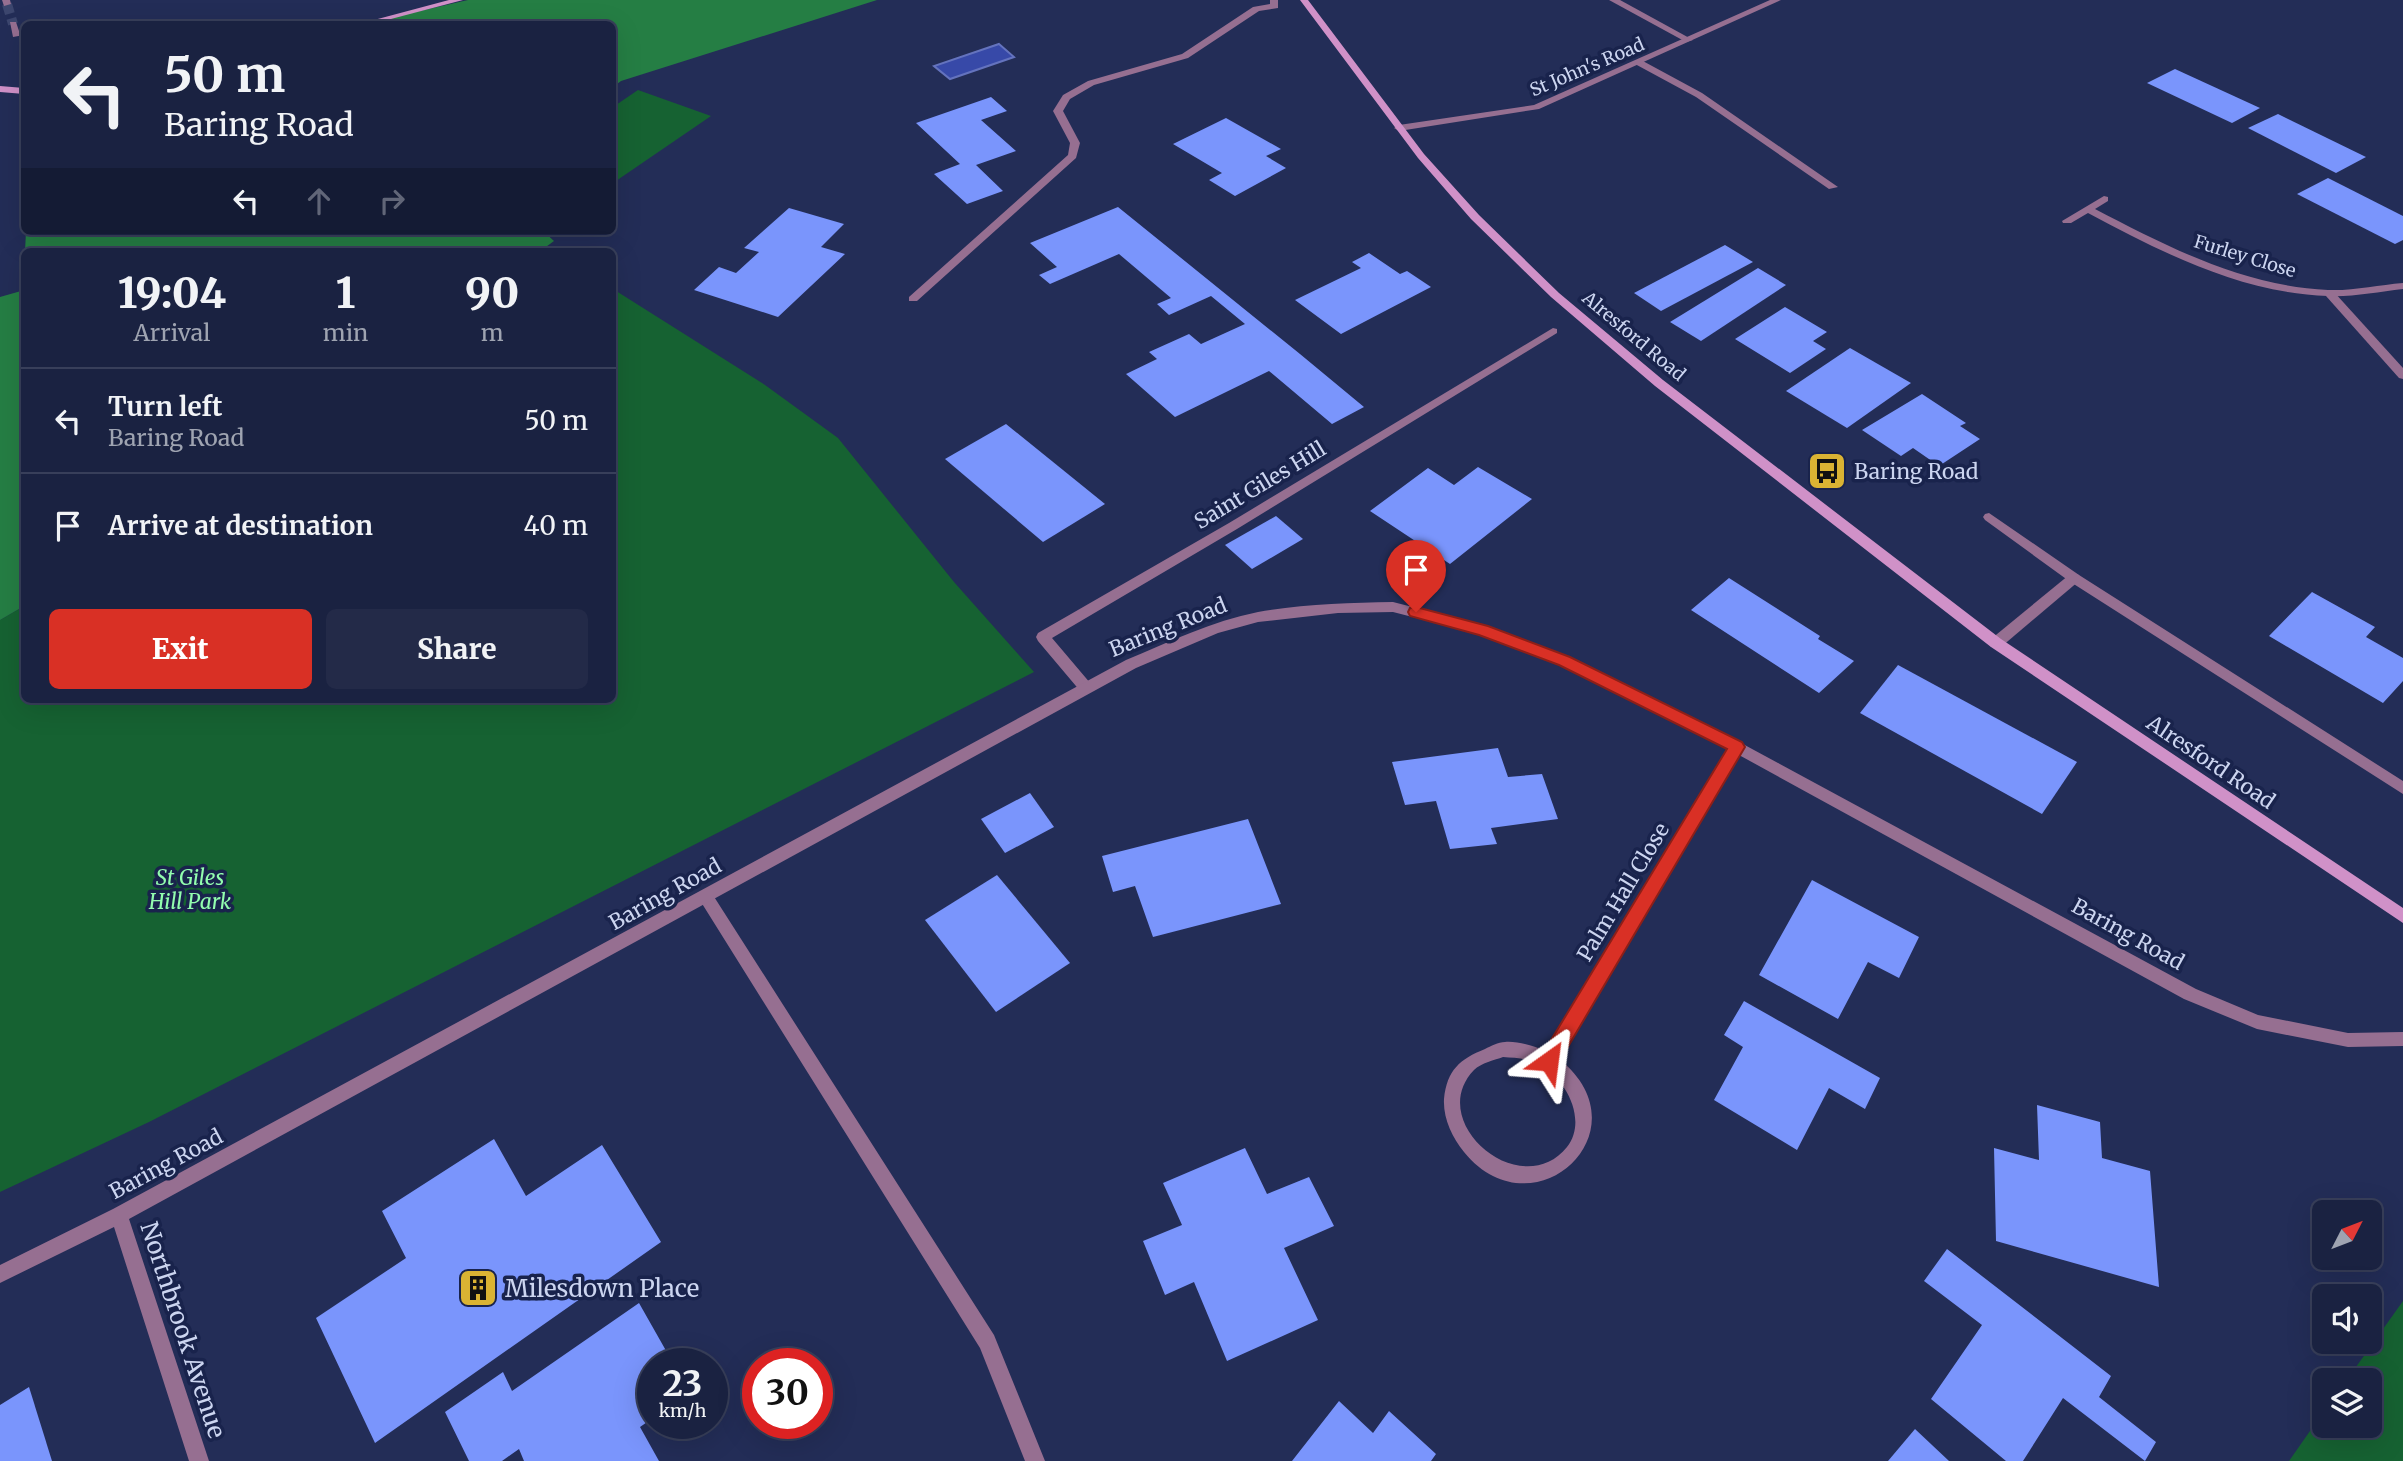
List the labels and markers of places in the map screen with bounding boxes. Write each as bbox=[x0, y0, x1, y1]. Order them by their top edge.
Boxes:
bus stop icon: Baring Road bbox=[1806, 450, 1848, 492]
place label: Baring Road bbox=[1854, 458, 1979, 485]
pin bbox=[1386, 540, 1446, 612]
building icon: Milesdown Place bbox=[457, 1267, 499, 1309]
place label: Milesdown Place bbox=[505, 1273, 699, 1304]

